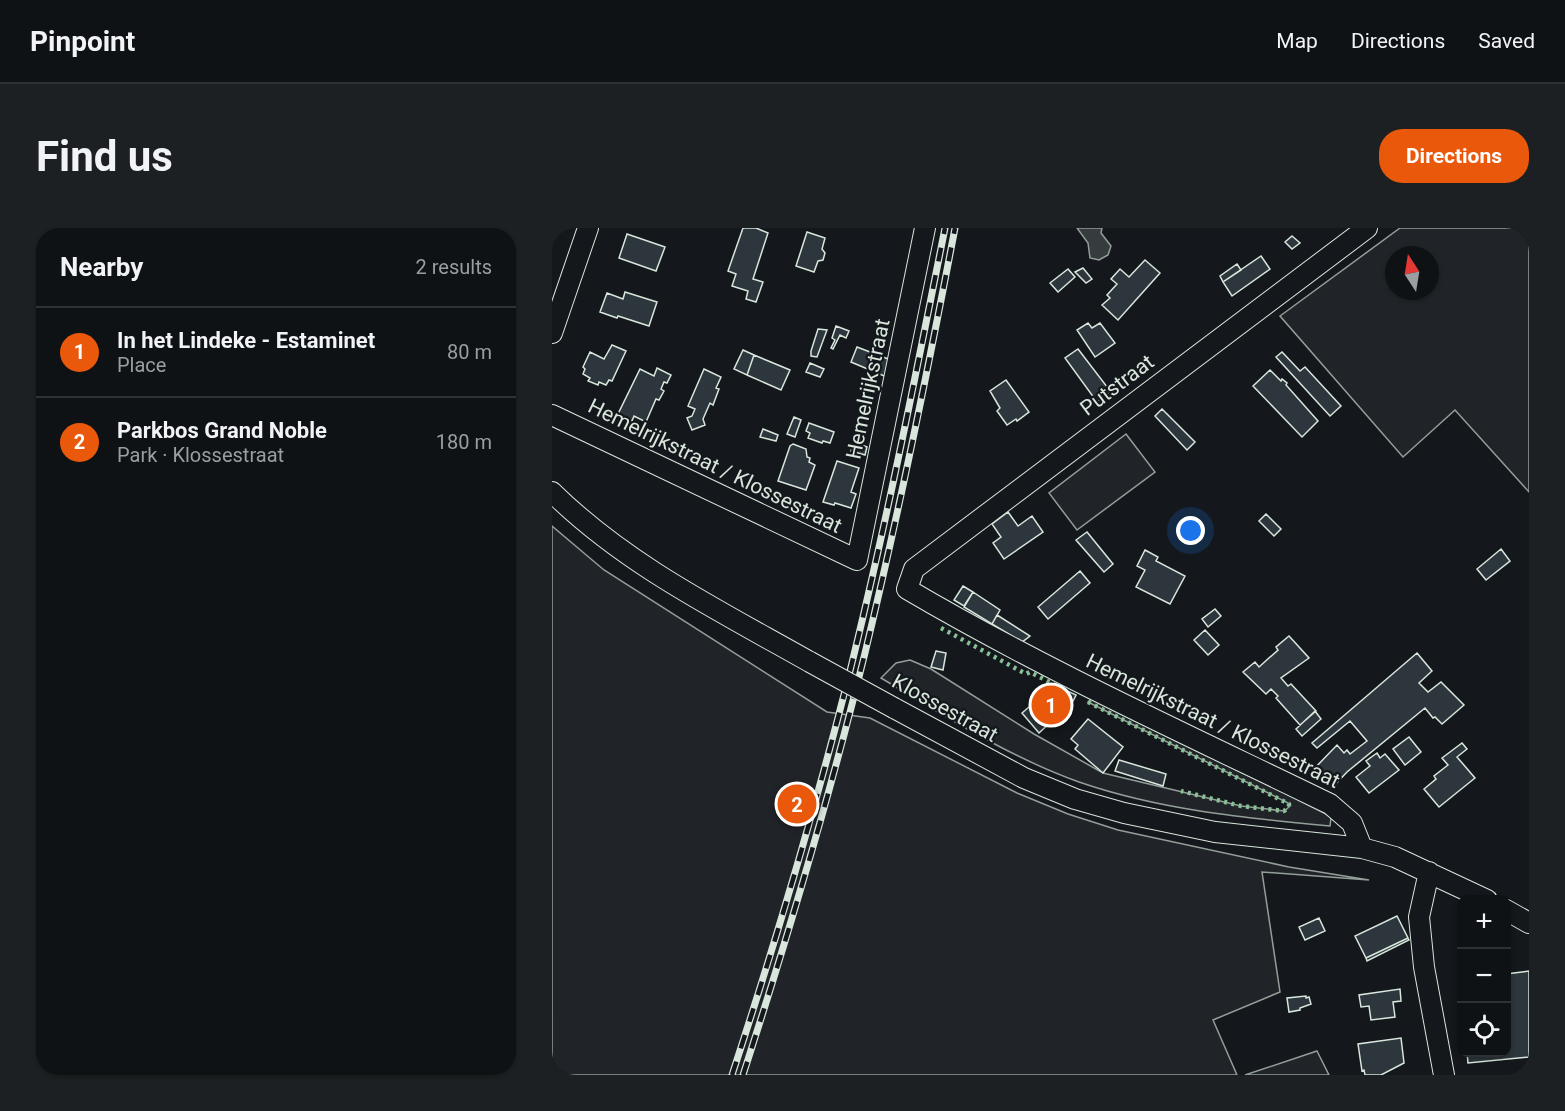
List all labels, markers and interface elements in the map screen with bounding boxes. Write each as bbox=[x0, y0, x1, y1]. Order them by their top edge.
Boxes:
text: Pinpoint bbox=[30, 25, 135, 58]
text: Map bbox=[1276, 29, 1318, 53]
text: Directions bbox=[1351, 29, 1445, 53]
text: Saved bbox=[1478, 29, 1535, 53]
button: Directions bbox=[1379, 129, 1529, 183]
text: Find us bbox=[36, 132, 173, 181]
north arrow bbox=[1385, 246, 1439, 300]
text: Nearby bbox=[60, 252, 143, 282]
text: 2 results bbox=[416, 255, 492, 279]
street label: Hemelrijkstraat bbox=[841, 317, 895, 461]
text: In het Lindeke - Estaminet bbox=[117, 328, 375, 353]
text: 1 bbox=[74, 340, 85, 364]
text: 80 m bbox=[447, 340, 492, 364]
street label: Putstraat bbox=[1076, 350, 1159, 420]
text: Place bbox=[117, 353, 166, 377]
street label: Hemelrijkstraat / Klossestraat bbox=[584, 394, 846, 538]
text: Parkbos Grand Noble bbox=[117, 418, 327, 443]
text: 2 bbox=[74, 430, 85, 454]
text: 180 m bbox=[436, 430, 492, 454]
text: Park · Klossestraat bbox=[117, 443, 284, 467]
your location bbox=[1176, 516, 1205, 545]
street label: Hemelrijkstraat / Klossestraat bbox=[1082, 649, 1344, 793]
street label: Klossestraat bbox=[888, 669, 1002, 747]
pin: 1 bbox=[1032, 682, 1070, 728]
pin: 2 bbox=[778, 782, 816, 826]
map controls bbox=[1457, 895, 1511, 1057]
button: + bbox=[1457, 895, 1511, 949]
button: − bbox=[1457, 949, 1511, 1003]
button: locate bbox=[1457, 1003, 1511, 1057]

